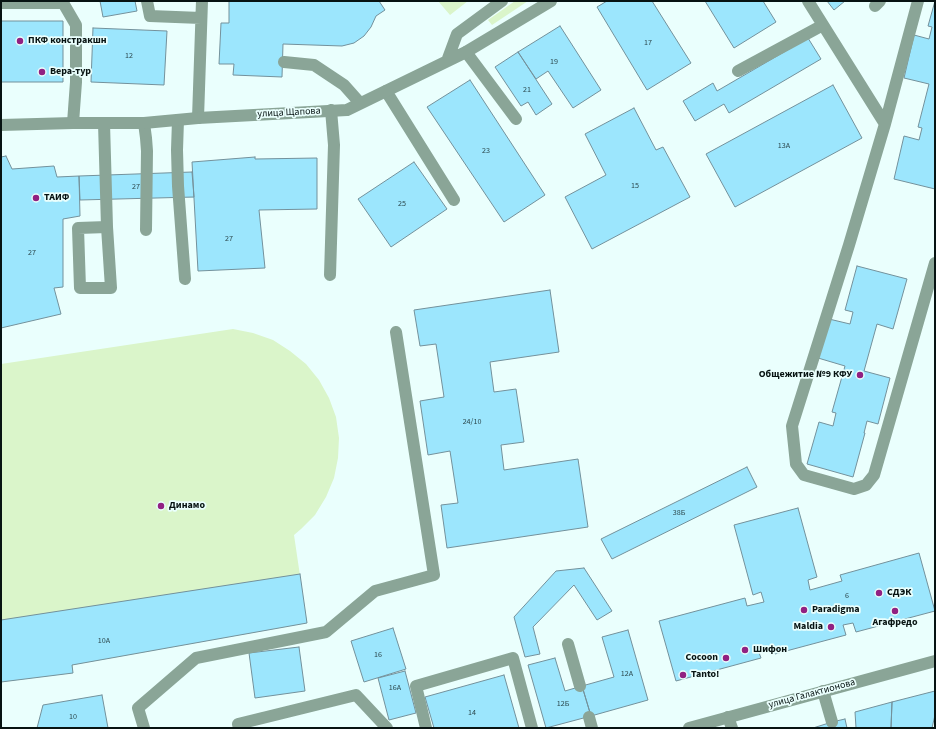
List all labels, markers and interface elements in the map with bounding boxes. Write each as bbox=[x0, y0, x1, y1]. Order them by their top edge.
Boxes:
place label: ПКФ констракшн bbox=[28, 35, 106, 47]
marker: ПКФ констракшн bbox=[15, 36, 25, 46]
house number: 17 bbox=[644, 38, 652, 48]
house number: 12 bbox=[125, 51, 133, 61]
house number: 19 bbox=[550, 57, 558, 67]
place label: Вера-тур bbox=[50, 66, 91, 78]
marker: Вера-тур bbox=[37, 67, 47, 77]
house number: 21 bbox=[523, 85, 531, 95]
street label: улица Щапова bbox=[257, 105, 321, 121]
house number: 13А bbox=[778, 141, 790, 151]
house number: 23 bbox=[482, 146, 490, 156]
house number: 15 bbox=[631, 181, 639, 191]
house number: 27 bbox=[132, 182, 140, 192]
place label: ТАИФ bbox=[44, 192, 69, 204]
marker: ТАИФ bbox=[31, 193, 41, 203]
house number: 25 bbox=[398, 199, 406, 209]
house number: 27 bbox=[225, 234, 233, 244]
house number: 27 bbox=[28, 248, 36, 258]
place label: Общежитие №9 КФУ bbox=[759, 369, 852, 381]
marker: Общежитие №9 КФУ bbox=[855, 370, 865, 380]
house number: 24/10 bbox=[463, 417, 481, 427]
place label: Динамо bbox=[169, 500, 205, 512]
marker: Динамо bbox=[156, 501, 166, 511]
house number: 38Б bbox=[673, 508, 685, 518]
place label: СДЭК bbox=[887, 587, 911, 599]
marker: СДЭК bbox=[874, 588, 884, 598]
house number: 6 bbox=[845, 591, 849, 601]
place label: Paradigma bbox=[812, 604, 860, 616]
marker: Paradigma bbox=[799, 605, 809, 615]
marker: Агафредо bbox=[890, 606, 900, 616]
place label: Агафредо bbox=[872, 617, 918, 629]
place label: Maldia bbox=[793, 621, 823, 633]
marker: Maldia bbox=[826, 622, 836, 632]
house number: 10А bbox=[98, 636, 110, 646]
place label: Шифон bbox=[753, 644, 787, 656]
marker: Шифон bbox=[740, 645, 750, 655]
house number: 16 bbox=[374, 650, 382, 660]
place label: Cocoon bbox=[685, 652, 718, 664]
marker: Cocoon bbox=[721, 653, 731, 663]
house number: 12А bbox=[621, 669, 633, 679]
place label: Tanto! bbox=[691, 669, 720, 681]
marker: Tanto! bbox=[678, 670, 688, 680]
street label: улица Галактионова bbox=[767, 677, 857, 711]
house number: 16А bbox=[389, 683, 401, 693]
house number: 12Б bbox=[557, 699, 569, 709]
house number: 14 bbox=[468, 708, 476, 718]
house number: 10 bbox=[69, 712, 77, 722]

